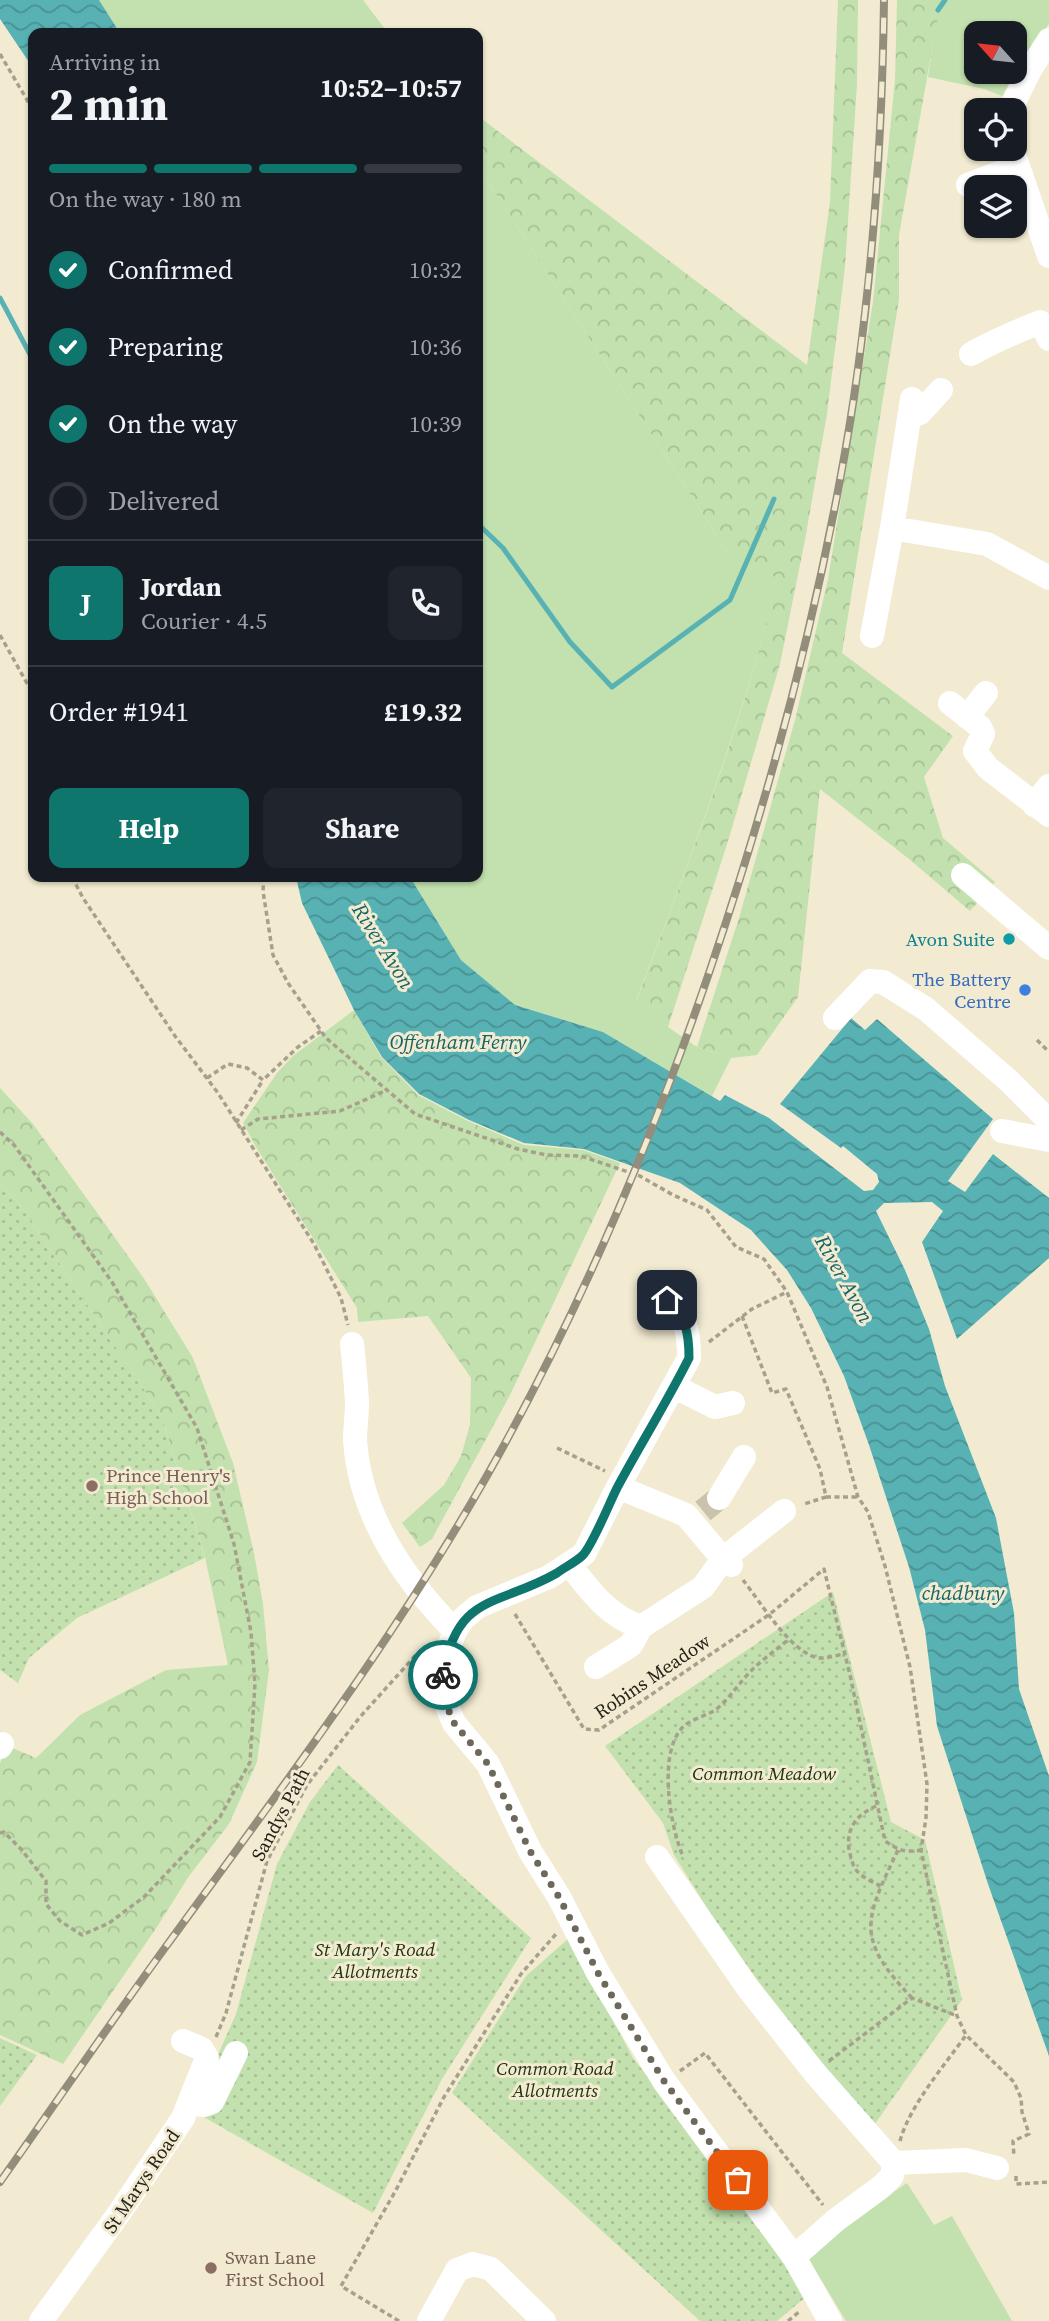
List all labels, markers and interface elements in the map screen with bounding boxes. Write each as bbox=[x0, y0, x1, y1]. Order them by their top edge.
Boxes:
north arrow bbox=[964, 21, 1027, 84]
map controls bbox=[964, 21, 1027, 238]
text: Arriving in bbox=[49, 46, 161, 78]
text: 10:52–10:57 bbox=[320, 70, 462, 106]
text: 2 min bbox=[49, 72, 168, 135]
button: locate bbox=[964, 98, 1027, 161]
button: layers bbox=[964, 175, 1027, 238]
text: On the way · 180 m bbox=[49, 183, 242, 215]
icon: check bbox=[49, 251, 87, 289]
text: Confirmed bbox=[108, 252, 233, 288]
text: 10:32 bbox=[409, 254, 462, 286]
icon: check bbox=[49, 328, 87, 366]
text: Preparing bbox=[108, 329, 223, 365]
text: 10:36 bbox=[409, 331, 462, 363]
icon: check bbox=[49, 405, 87, 443]
text: On the way bbox=[108, 406, 237, 442]
text: 10:39 bbox=[409, 408, 462, 440]
text: Delivered bbox=[108, 483, 219, 519]
button: phone bbox=[388, 566, 462, 640]
text: Jordan bbox=[141, 569, 222, 605]
text: J bbox=[81, 585, 91, 621]
text: Courier · 4.5 bbox=[141, 605, 267, 637]
text: Order #1941 bbox=[49, 694, 189, 730]
text: £19.32 bbox=[384, 694, 462, 730]
button: Help bbox=[49, 788, 249, 868]
button: Share bbox=[263, 788, 462, 868]
water label: River Avon bbox=[345, 896, 421, 994]
place label: Avon Suite bbox=[906, 926, 995, 952]
marker: Avon Suite bbox=[1001, 931, 1017, 947]
place label: The Battery Centre bbox=[912, 966, 1011, 1014]
marker: The Battery Centre bbox=[1017, 982, 1033, 998]
water label: Offenham Ferry bbox=[389, 1027, 528, 1056]
water label: River Avon bbox=[808, 1229, 881, 1328]
pin bbox=[637, 1270, 697, 1330]
icon: home bbox=[648, 1281, 686, 1319]
place label: Prince Henry's High School bbox=[106, 1462, 231, 1510]
marker: Prince Henry's High School bbox=[84, 1478, 100, 1494]
water label: chadbury bbox=[922, 1578, 1005, 1607]
street label: Robins Meadow bbox=[589, 1627, 716, 1724]
courier bbox=[408, 1640, 478, 1710]
icon: bike bbox=[424, 1656, 462, 1694]
park label: Common Meadow bbox=[692, 1760, 837, 1786]
street label: Sandys Path bbox=[245, 1763, 315, 1865]
park label: St Mary's Road Allotments bbox=[315, 1936, 435, 1984]
park label: Common Road Allotments bbox=[496, 2055, 614, 2103]
street label: St Marys Road bbox=[97, 2124, 185, 2238]
pin bbox=[708, 2150, 768, 2210]
icon: bag bbox=[719, 2161, 757, 2199]
place label: Swan Lane First School bbox=[225, 2244, 325, 2292]
marker: Swan Lane First School bbox=[203, 2260, 219, 2276]

